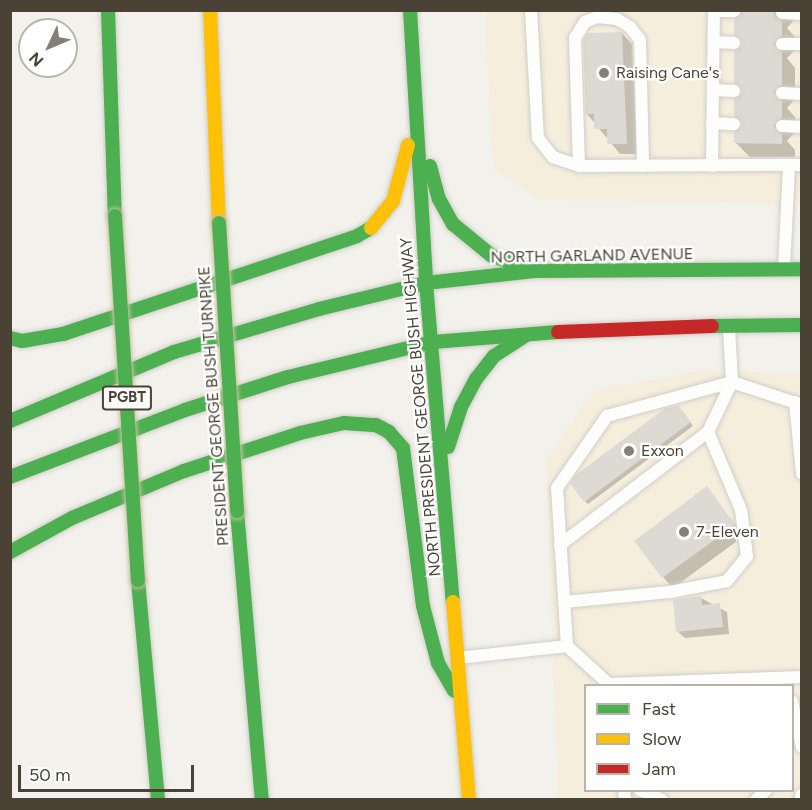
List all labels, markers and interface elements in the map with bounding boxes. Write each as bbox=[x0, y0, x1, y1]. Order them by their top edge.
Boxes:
north arrow bbox=[18, 18, 78, 78]
text: N bbox=[25, 48, 47, 71]
place label: Raising Cane's bbox=[616, 63, 719, 83]
marker: Raising Cane's bbox=[597, 66, 611, 80]
street label: NORTH PRESIDENT GEORGE BUSH HIGHWAY bbox=[397, 237, 445, 577]
street label: NORTH GARLAND AVENUE bbox=[490, 245, 694, 267]
street label: PRESIDENT GEORGE BUSH TURNPIKE bbox=[195, 265, 233, 547]
road number: PGBT bbox=[102, 386, 152, 410]
place label: Exxon bbox=[641, 441, 684, 461]
marker: Exxon bbox=[622, 444, 636, 458]
place label: 7-Eleven bbox=[696, 522, 759, 542]
marker: 7-Eleven bbox=[677, 525, 691, 539]
legend bbox=[584, 684, 794, 792]
text: Fast bbox=[642, 698, 676, 720]
text: Slow bbox=[642, 728, 681, 750]
scale bar bbox=[21, 753, 196, 791]
text: Jam bbox=[642, 758, 676, 780]
text: 50 m bbox=[29, 764, 71, 786]

